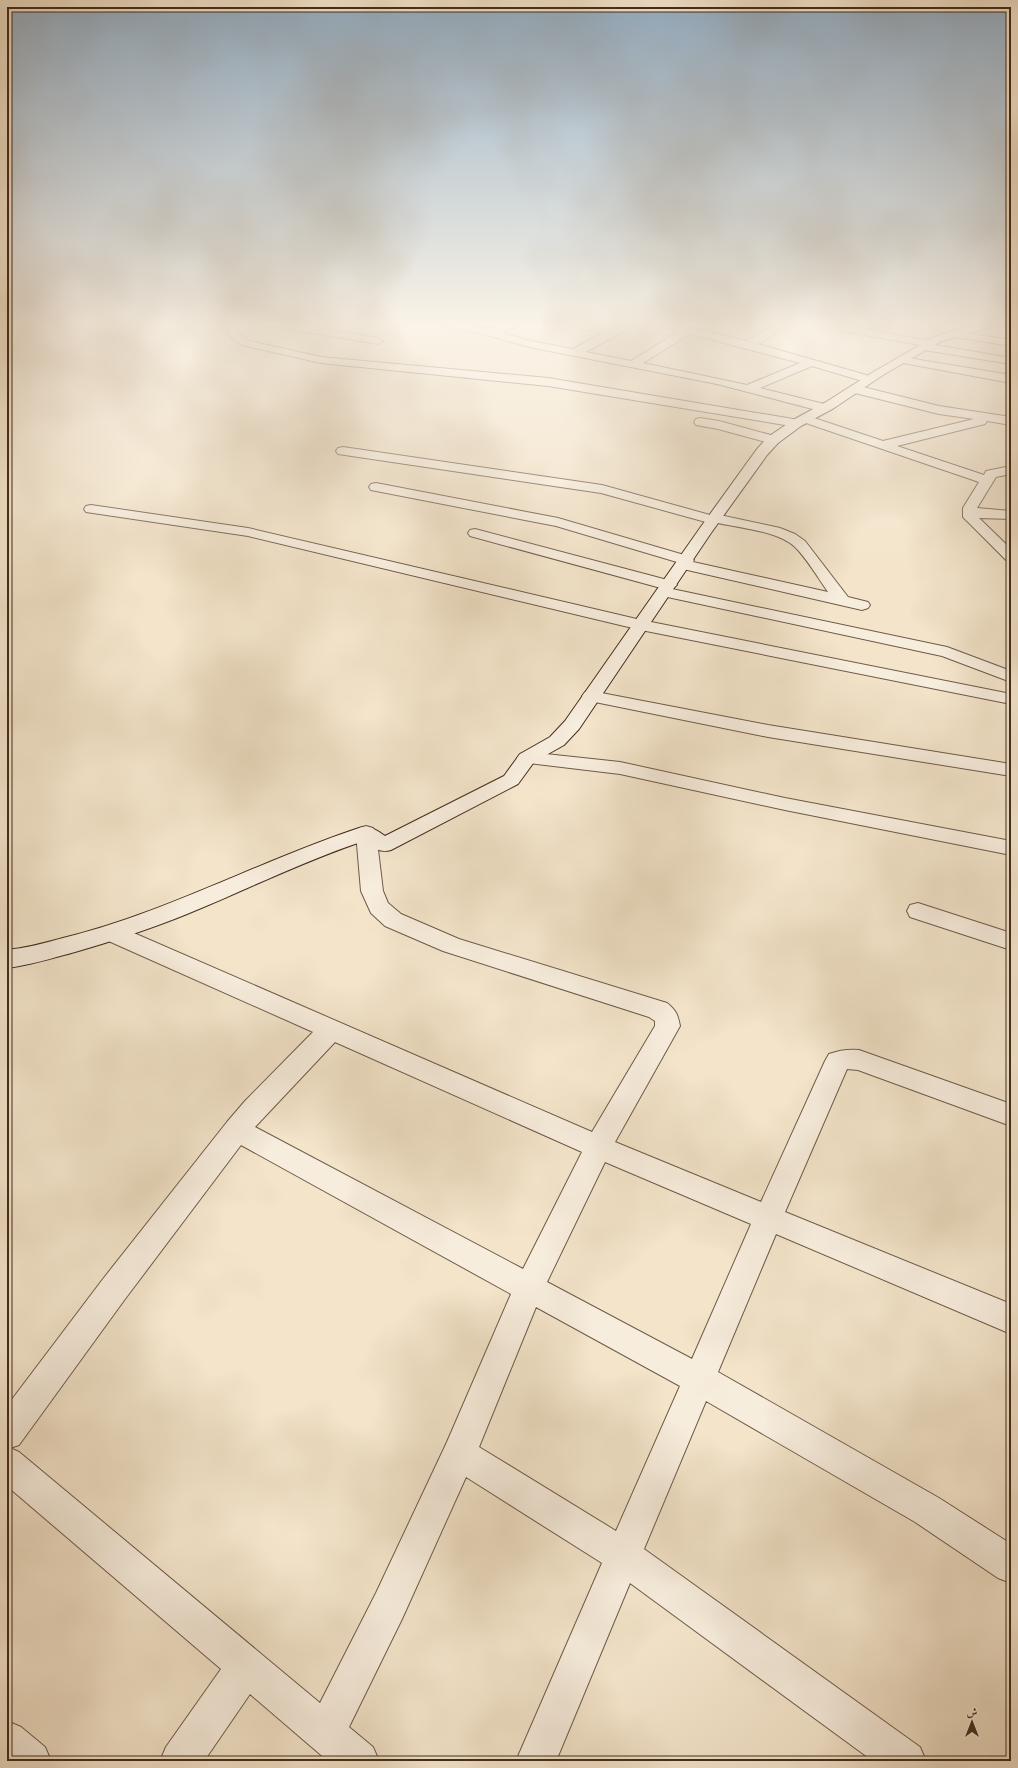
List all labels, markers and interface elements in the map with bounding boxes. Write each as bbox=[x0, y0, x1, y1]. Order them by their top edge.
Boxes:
north arrow bbox=[952, 1702, 992, 1742]
text: ش bbox=[967, 1705, 978, 1719]

